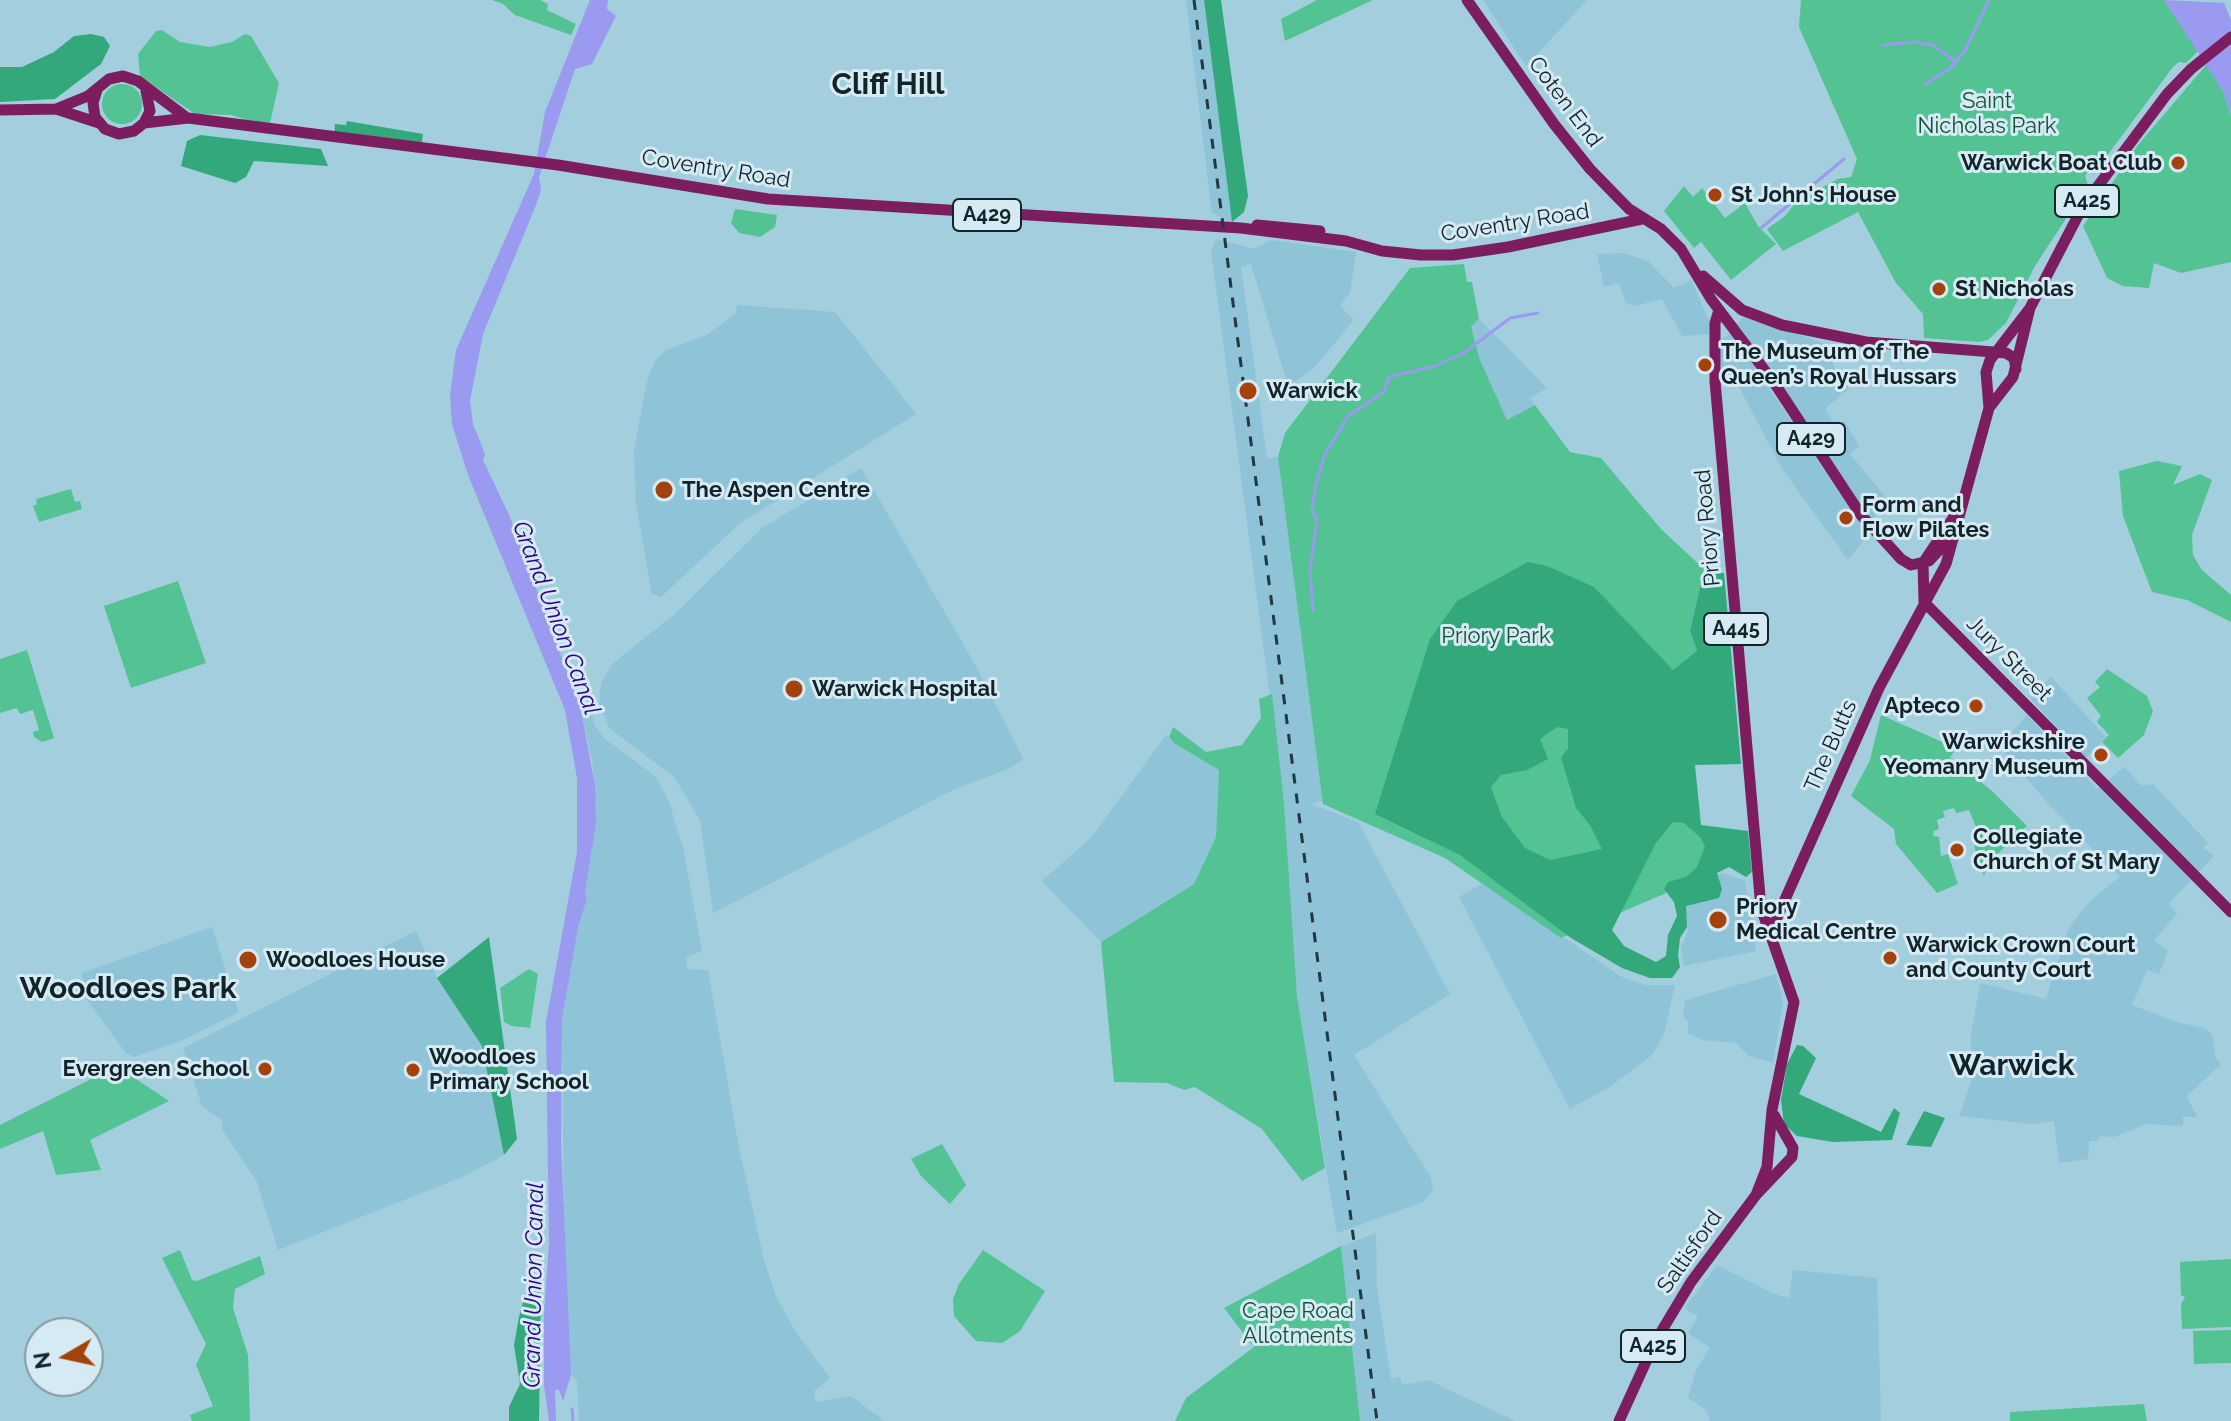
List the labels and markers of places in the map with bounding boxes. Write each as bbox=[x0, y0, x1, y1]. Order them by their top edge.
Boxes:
place label: Warwick Boat Club bbox=[1961, 150, 2162, 176]
marker: Warwick Boat Club bbox=[2169, 154, 2187, 172]
place label: St John's House bbox=[1731, 182, 1896, 208]
marker: St John's House bbox=[1706, 186, 1724, 204]
place label: St Nicholas bbox=[1955, 276, 2074, 302]
marker: St Nicholas bbox=[1930, 280, 1948, 298]
place label: The Museum of The Queen’s Royal Hussars bbox=[1721, 339, 1957, 390]
marker: The Museum of The Queen’s Royal Hussars bbox=[1696, 356, 1714, 374]
place label: Warwick bbox=[1266, 378, 1358, 404]
marker: Warwick bbox=[1237, 380, 1259, 402]
place label: The Aspen Centre bbox=[682, 477, 870, 503]
marker: The Aspen Centre bbox=[653, 479, 675, 501]
place label: Form and Flow Pilates bbox=[1862, 492, 1989, 544]
marker: Form and Flow Pilates bbox=[1837, 509, 1855, 527]
place label: Warwick Hospital bbox=[812, 676, 997, 702]
marker: Warwick Hospital bbox=[783, 678, 805, 700]
place label: Apteco bbox=[1884, 693, 1960, 719]
marker: Apteco bbox=[1967, 697, 1985, 715]
place label: Warwickshire Yeomanry Museum bbox=[1883, 729, 2085, 780]
marker: Warwickshire Yeomanry Museum bbox=[2092, 746, 2110, 764]
place label: Collegiate Church of St Mary bbox=[1973, 824, 2160, 876]
marker: Collegiate Church of St Mary bbox=[1948, 841, 1966, 859]
place label: Priory Medical Centre bbox=[1736, 894, 1897, 946]
marker: Priory Medical Centre bbox=[1707, 909, 1729, 931]
place label: Warwick Crown Court and County Court bbox=[1906, 932, 2135, 984]
place label: Woodloes House bbox=[266, 947, 445, 973]
marker: Woodloes House bbox=[237, 949, 259, 971]
marker: Warwick Crown Court and County Court bbox=[1881, 949, 1899, 967]
place label: Woodloes Primary School bbox=[429, 1044, 589, 1096]
place label: Evergreen School bbox=[63, 1056, 249, 1082]
marker: Evergreen School bbox=[256, 1060, 274, 1078]
marker: Woodloes Primary School bbox=[404, 1061, 422, 1079]

